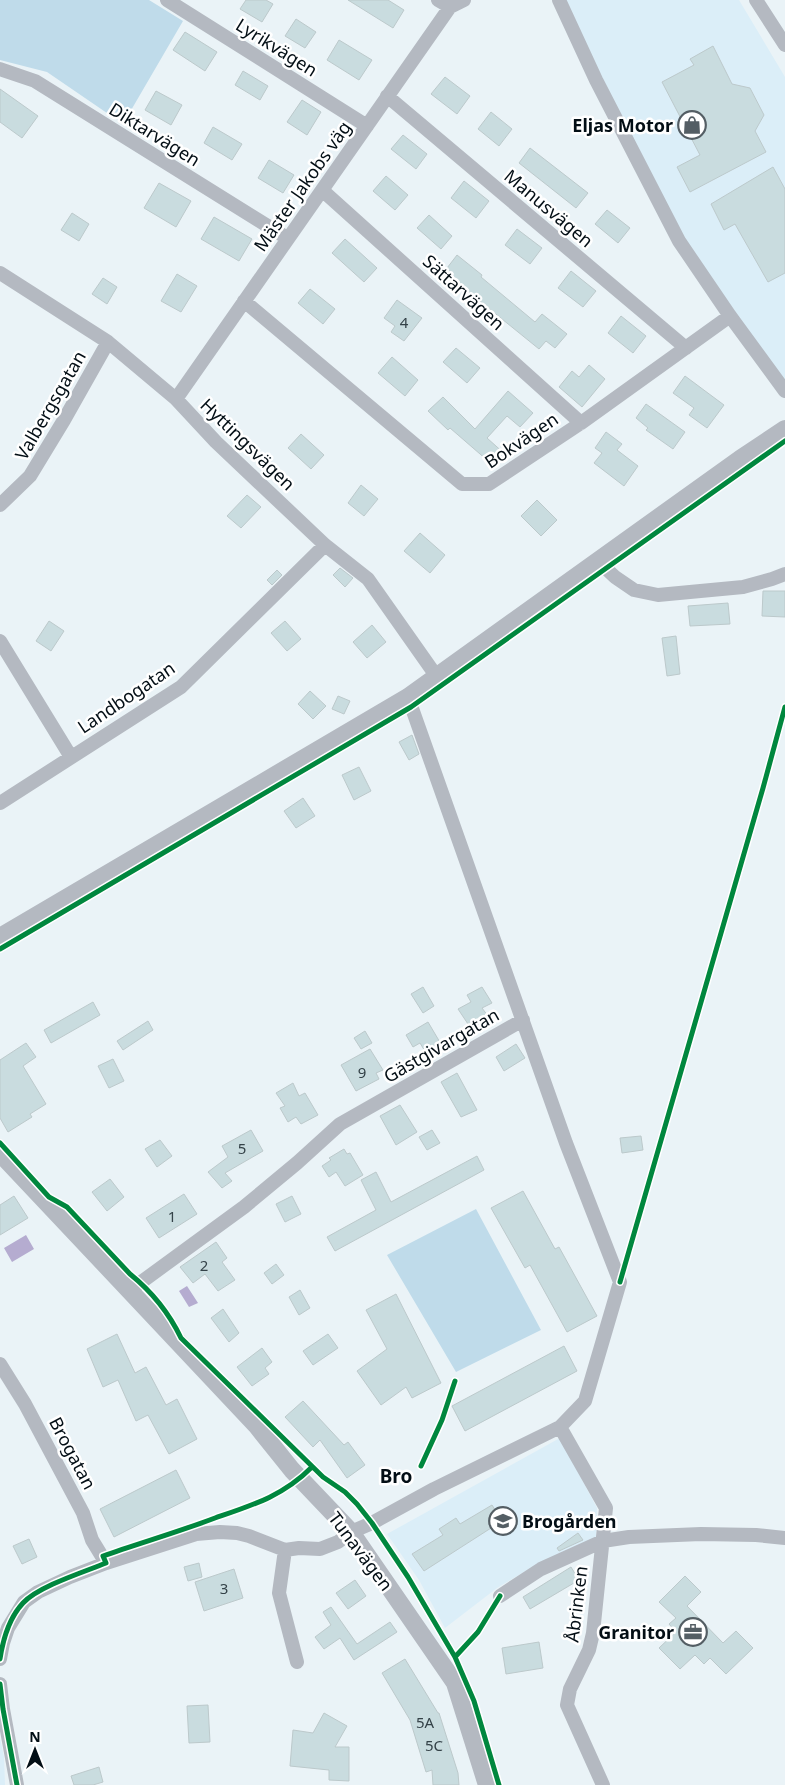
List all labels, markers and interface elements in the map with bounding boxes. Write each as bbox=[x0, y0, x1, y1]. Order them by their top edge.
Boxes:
street label: Lyrikvägen bbox=[232, 12, 322, 82]
street label: Diktarvägen bbox=[105, 97, 205, 171]
shop icon: Eljas Motor bbox=[677, 110, 707, 140]
place label: Eljas Motor bbox=[572, 113, 673, 137]
street label: Mäster Jakobs väg bbox=[248, 116, 356, 256]
street label: Manusvägen bbox=[500, 164, 598, 252]
street label: Sättarvägen bbox=[418, 249, 510, 335]
house number: 4 bbox=[400, 312, 409, 332]
street label: Valbergsgatan bbox=[9, 346, 91, 464]
street label: Hyttingsvägen bbox=[196, 393, 300, 495]
street label: Bokvägen bbox=[480, 407, 562, 473]
street label: Landbogatan bbox=[73, 656, 179, 738]
street label: Gästgivargatan bbox=[379, 1002, 503, 1088]
house number: 9 bbox=[358, 1062, 366, 1082]
house number: 5 bbox=[238, 1138, 246, 1158]
house number: 1 bbox=[168, 1206, 176, 1226]
house number: 2 bbox=[200, 1255, 208, 1275]
street label: Brogatan bbox=[44, 1413, 102, 1493]
district label: Bro bbox=[380, 1463, 412, 1489]
school or university icon: Brogården bbox=[488, 1506, 518, 1536]
street label: Tunavägen bbox=[323, 1507, 399, 1595]
place label: Brogården bbox=[522, 1509, 617, 1533]
street label: Åbrinken bbox=[559, 1564, 593, 1644]
house number: 3 bbox=[220, 1578, 228, 1598]
office icon: Granitor bbox=[678, 1617, 708, 1647]
place label: Granitor bbox=[598, 1620, 674, 1644]
house number: 5A bbox=[416, 1712, 434, 1732]
north arrow bbox=[10, 1725, 60, 1775]
text: N bbox=[29, 1727, 41, 1746]
house number: 5C bbox=[425, 1735, 444, 1755]

